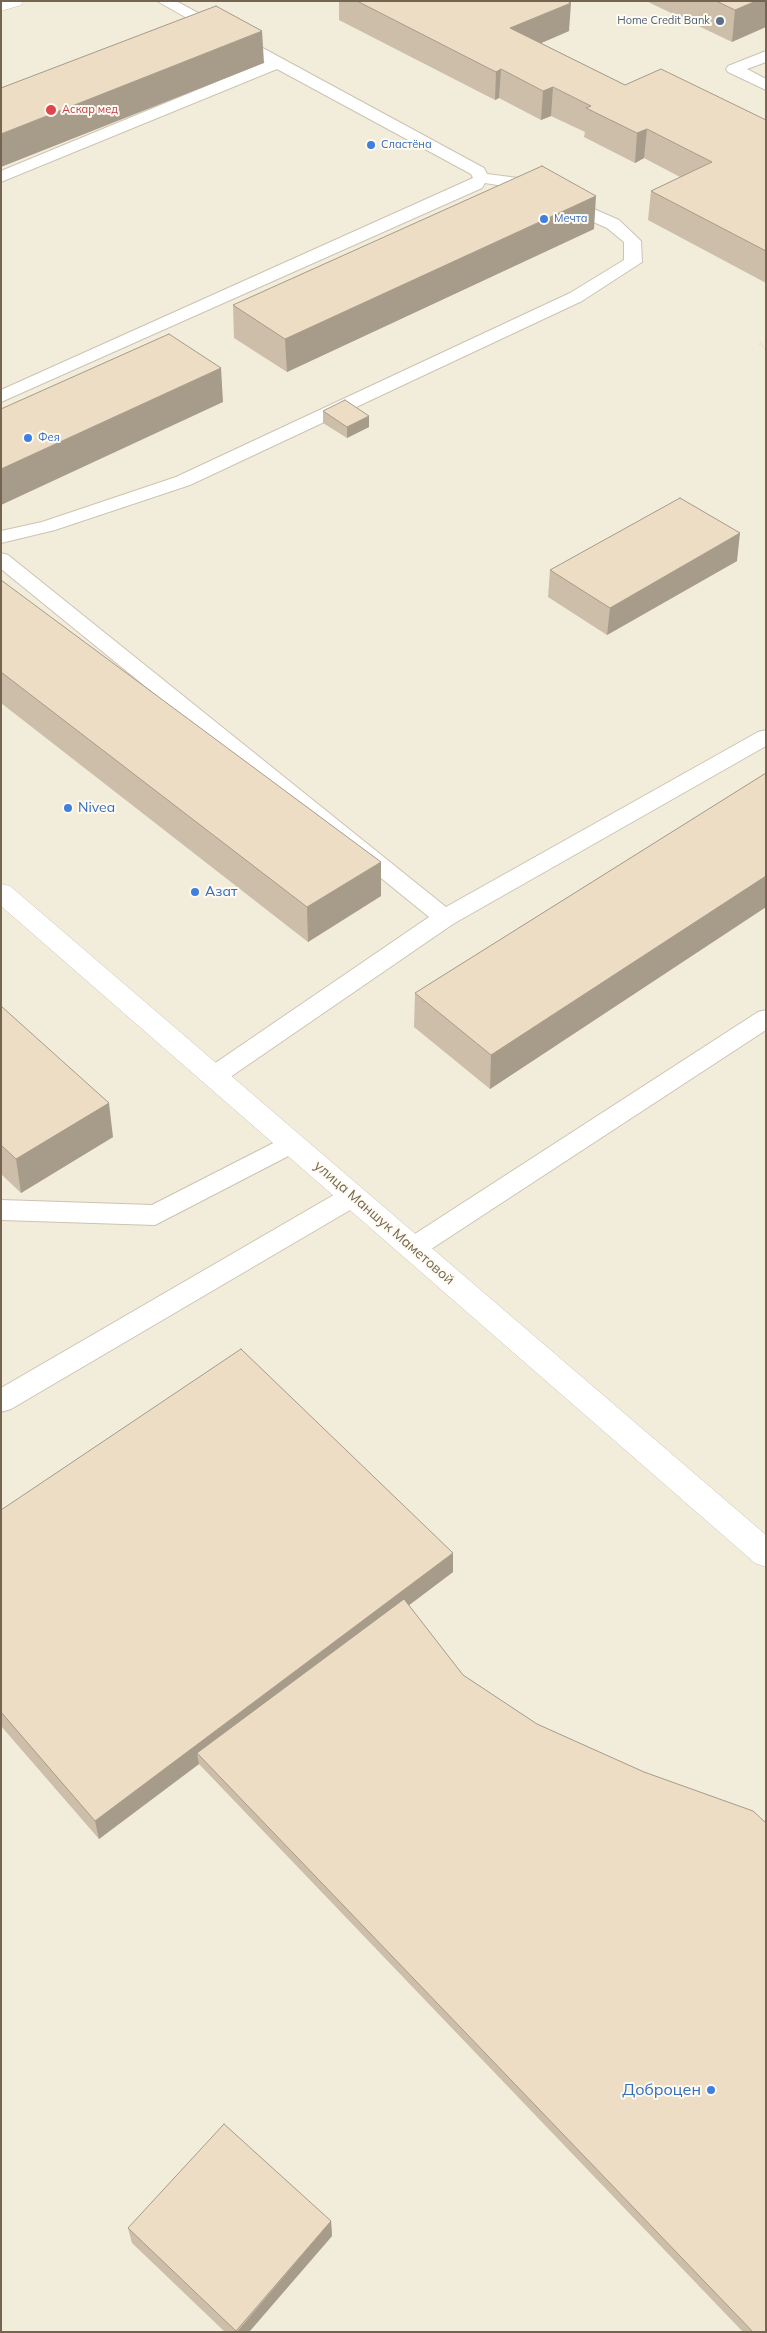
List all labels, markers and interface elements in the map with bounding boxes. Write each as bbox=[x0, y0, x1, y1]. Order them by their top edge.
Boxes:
place label: Home Credit Bank bbox=[617, 14, 710, 28]
marker: Home Credit Bank bbox=[714, 15, 726, 27]
marker: Аскар мед bbox=[44, 103, 58, 117]
place label: Аскар мед bbox=[62, 103, 118, 117]
place label: Сластёна bbox=[381, 138, 432, 152]
marker: Сластёна bbox=[365, 139, 377, 151]
place label: Мечта bbox=[554, 212, 587, 226]
marker: Мечта bbox=[538, 213, 550, 225]
place label: Фея bbox=[38, 431, 60, 445]
marker: Фея bbox=[22, 432, 34, 444]
place label: Nivea bbox=[78, 800, 115, 816]
marker: Nivea bbox=[62, 802, 74, 814]
place label: Азат bbox=[205, 884, 237, 900]
marker: Азат bbox=[189, 886, 201, 898]
street label: улица Маншук Маметовой bbox=[311, 1158, 457, 1288]
place label: Доброцен bbox=[622, 2080, 701, 2100]
marker: Доброцен bbox=[705, 2084, 717, 2096]

